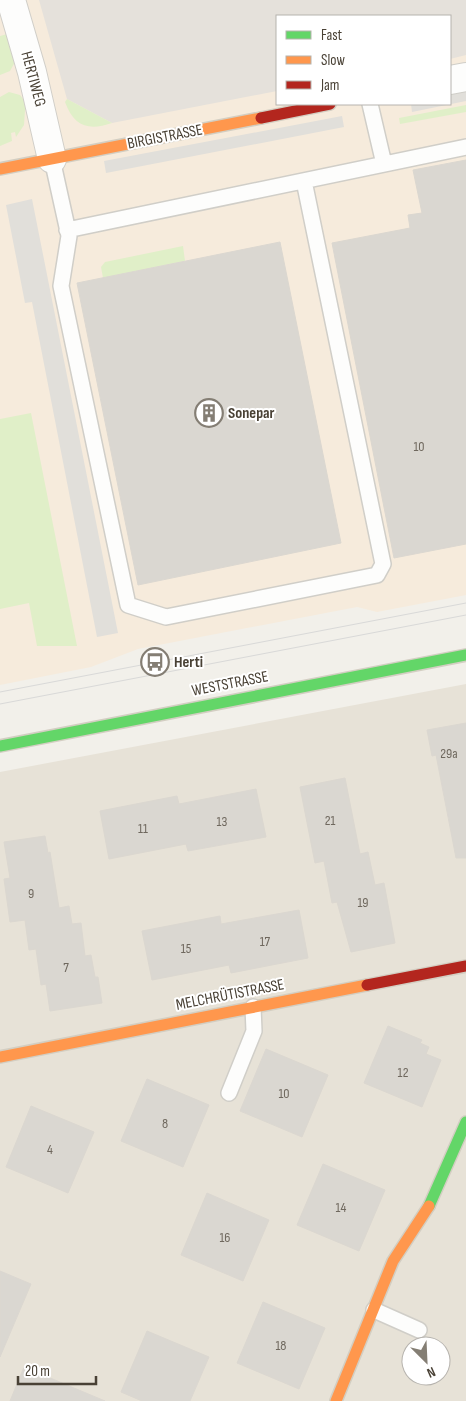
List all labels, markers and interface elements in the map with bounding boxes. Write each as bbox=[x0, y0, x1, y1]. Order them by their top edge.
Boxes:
legend bbox=[276, 15, 451, 105]
text: Fast bbox=[321, 26, 343, 45]
street label: HERTIWEG bbox=[17, 49, 49, 109]
text: Slow bbox=[321, 51, 345, 70]
text: Jam bbox=[320, 76, 339, 95]
street label: BIRGISTRASSE bbox=[126, 120, 204, 154]
building icon: Sonepar bbox=[194, 398, 224, 428]
place label: Sonepar bbox=[228, 404, 275, 423]
house number: 10 bbox=[413, 438, 425, 455]
bus stop icon: Herti bbox=[140, 647, 170, 677]
place label: Herti bbox=[174, 653, 203, 672]
street label: WESTSTRASSE bbox=[190, 667, 270, 701]
house number: 29a bbox=[440, 745, 458, 762]
house number: 21 bbox=[325, 812, 335, 829]
house number: 13 bbox=[217, 813, 228, 830]
house number: 11 bbox=[138, 820, 148, 837]
house number: 9 bbox=[28, 885, 34, 902]
house number: 19 bbox=[357, 894, 369, 911]
house number: 17 bbox=[260, 933, 271, 950]
house number: 15 bbox=[181, 940, 192, 957]
house number: 7 bbox=[63, 959, 69, 976]
street label: MELCHRÜTISTRASSE bbox=[174, 975, 286, 1015]
house number: 12 bbox=[398, 1064, 409, 1081]
house number: 10 bbox=[278, 1085, 290, 1102]
house number: 8 bbox=[162, 1115, 168, 1132]
house number: 4 bbox=[47, 1141, 53, 1158]
house number: 14 bbox=[336, 1199, 347, 1216]
house number: 16 bbox=[219, 1229, 231, 1246]
north arrow bbox=[401, 1336, 451, 1386]
house number: 18 bbox=[275, 1337, 287, 1354]
scale bar bbox=[18, 1354, 95, 1386]
text: 20 m bbox=[25, 1362, 50, 1381]
text: N bbox=[424, 1363, 438, 1382]

